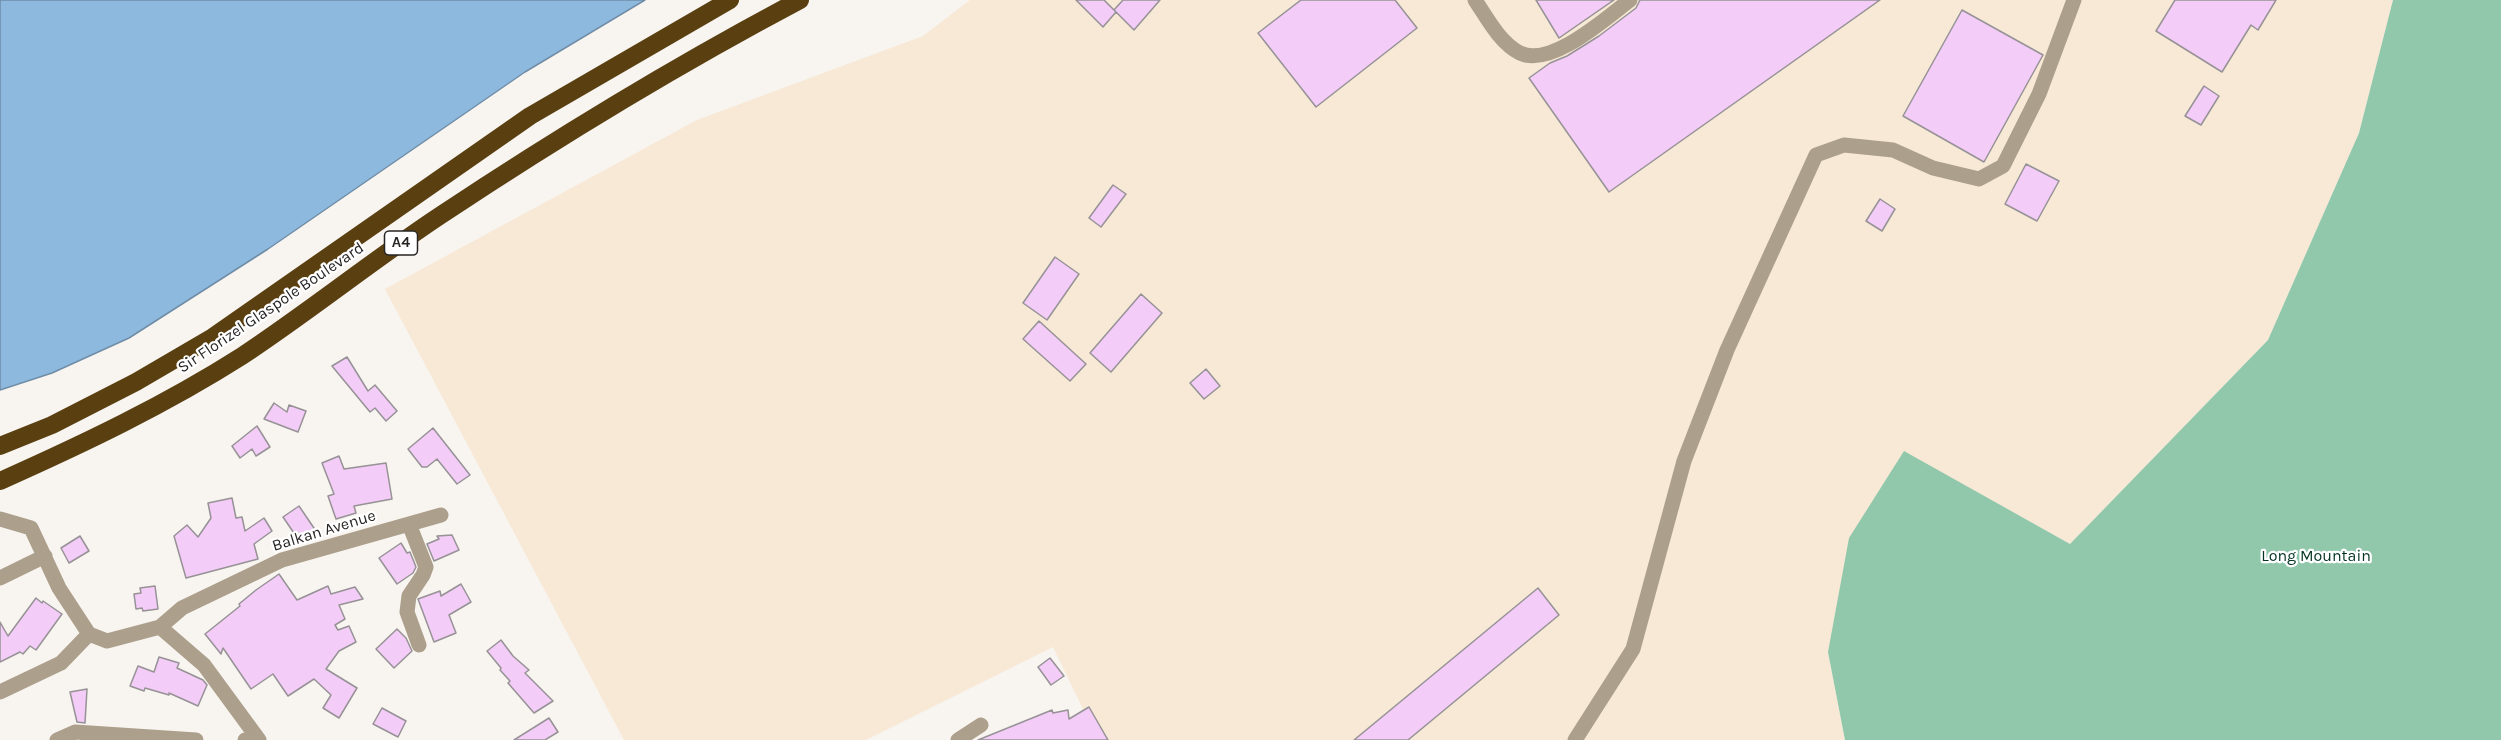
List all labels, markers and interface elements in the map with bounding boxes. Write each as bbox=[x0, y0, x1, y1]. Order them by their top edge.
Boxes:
road number: A4 bbox=[384, 231, 418, 255]
street label: Sir Florizel Glaspole Boulevard bbox=[174, 239, 368, 377]
street label: Balkan Avenue bbox=[270, 506, 378, 556]
park label: Long Mountain bbox=[2261, 546, 2371, 566]

